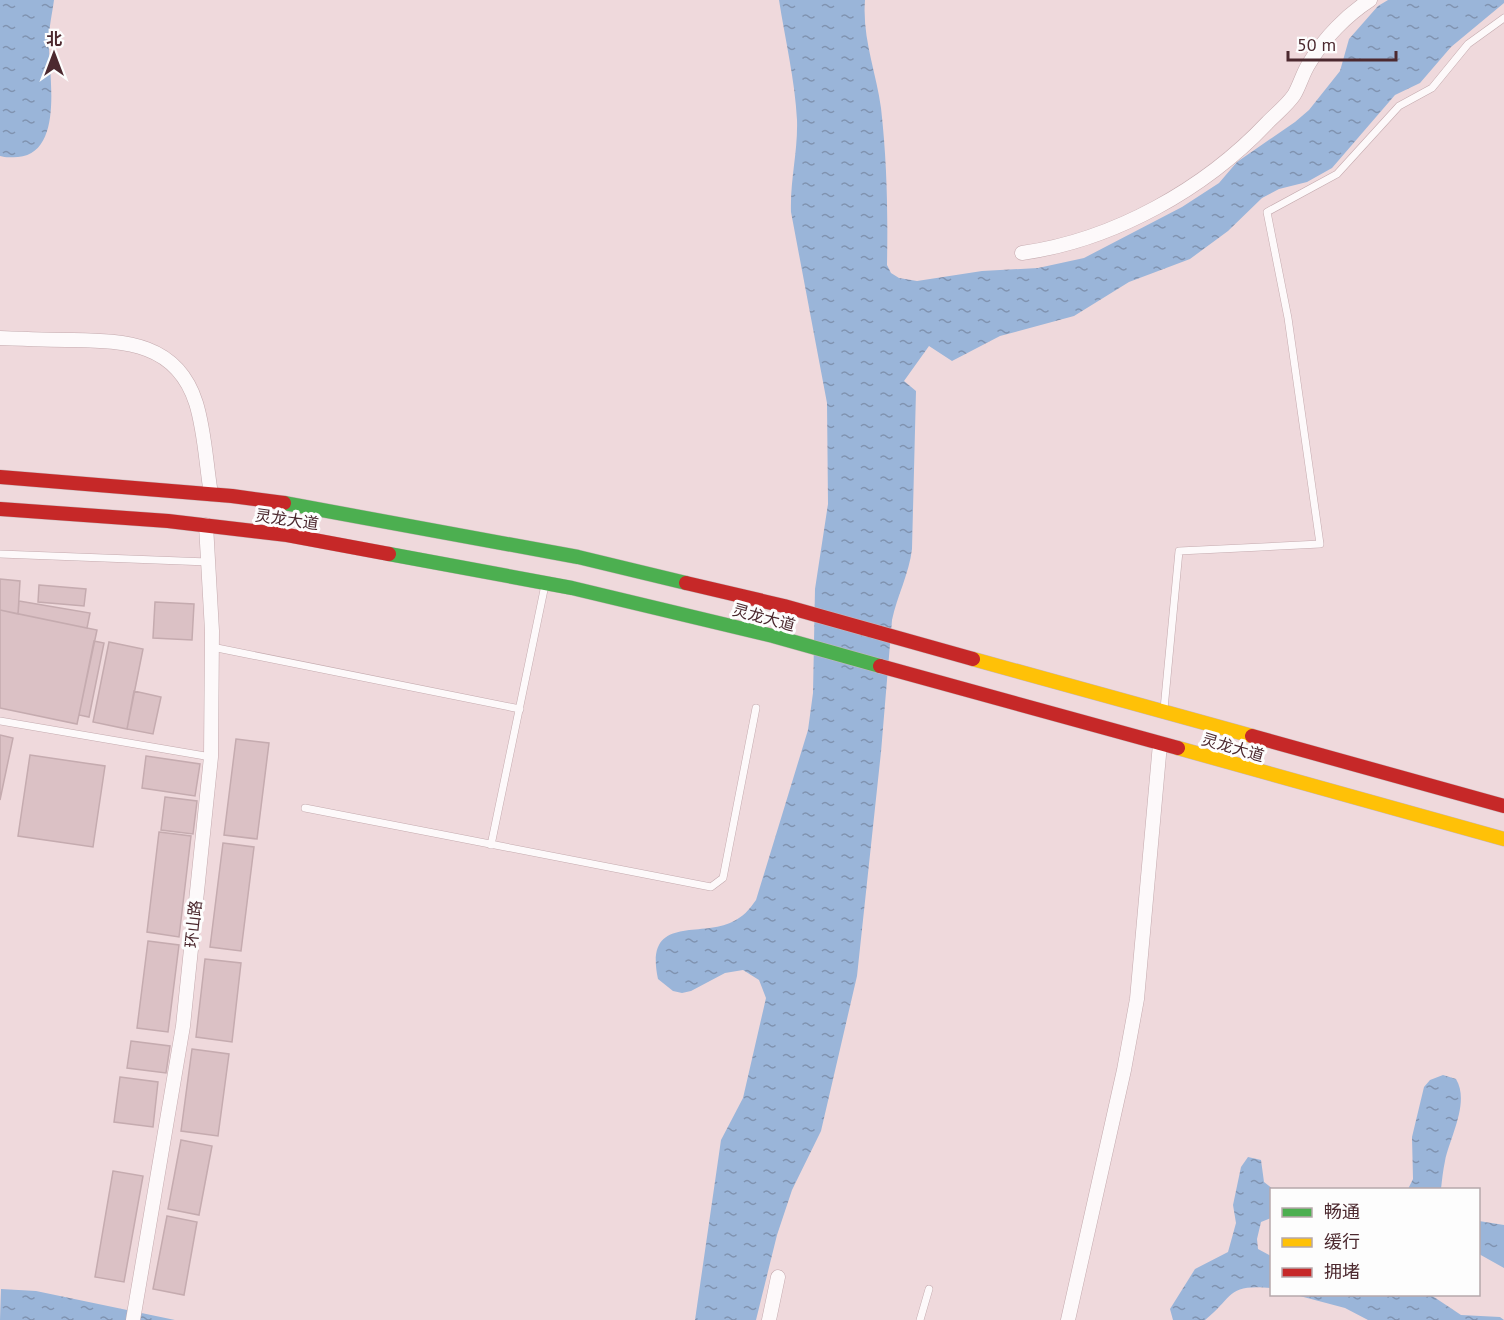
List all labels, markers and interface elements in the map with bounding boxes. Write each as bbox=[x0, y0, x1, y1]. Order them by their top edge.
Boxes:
north arrow bbox=[24, 24, 84, 84]
scale bar bbox=[1288, 24, 1396, 62]
text: 北 bbox=[46, 29, 62, 49]
text: 50 m bbox=[1297, 33, 1336, 56]
street label: 灵龙大道 bbox=[254, 505, 320, 533]
street label: 灵龙大道 bbox=[730, 599, 798, 635]
street label: 灵龙大道 bbox=[1199, 729, 1267, 765]
street label: 环山路 bbox=[181, 899, 205, 949]
legend bbox=[1270, 1188, 1480, 1296]
text: 畅通 bbox=[1324, 1200, 1360, 1223]
text: 缓行 bbox=[1324, 1230, 1360, 1253]
text: 拥堵 bbox=[1324, 1260, 1360, 1283]

